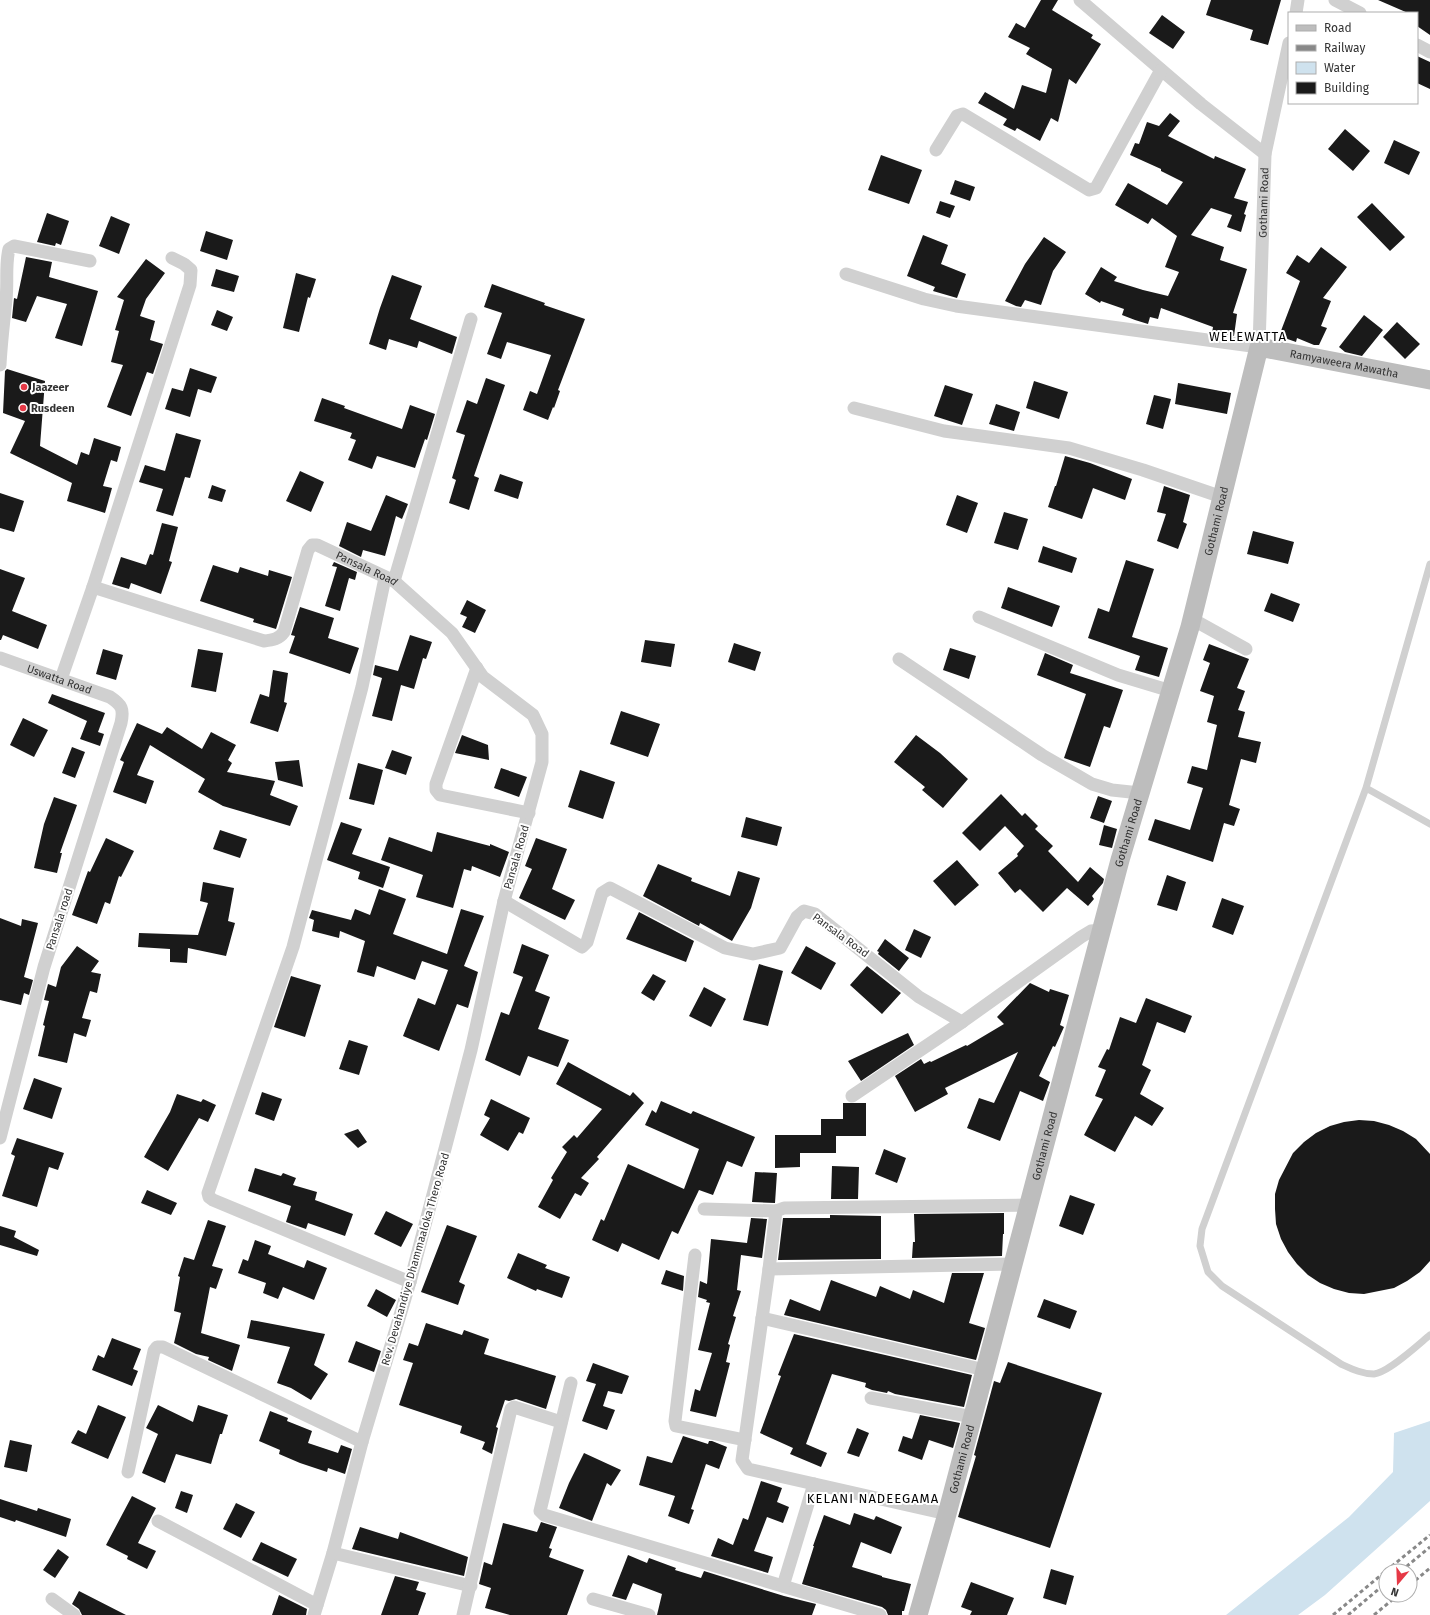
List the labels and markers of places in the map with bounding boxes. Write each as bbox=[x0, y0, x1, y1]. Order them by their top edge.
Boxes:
place label: Jaazeer bbox=[31, 381, 70, 394]
marker: Jaazeer bbox=[19, 382, 29, 392]
place label: Rusdeen bbox=[31, 402, 74, 415]
marker: Rusdeen bbox=[18, 403, 28, 413]

